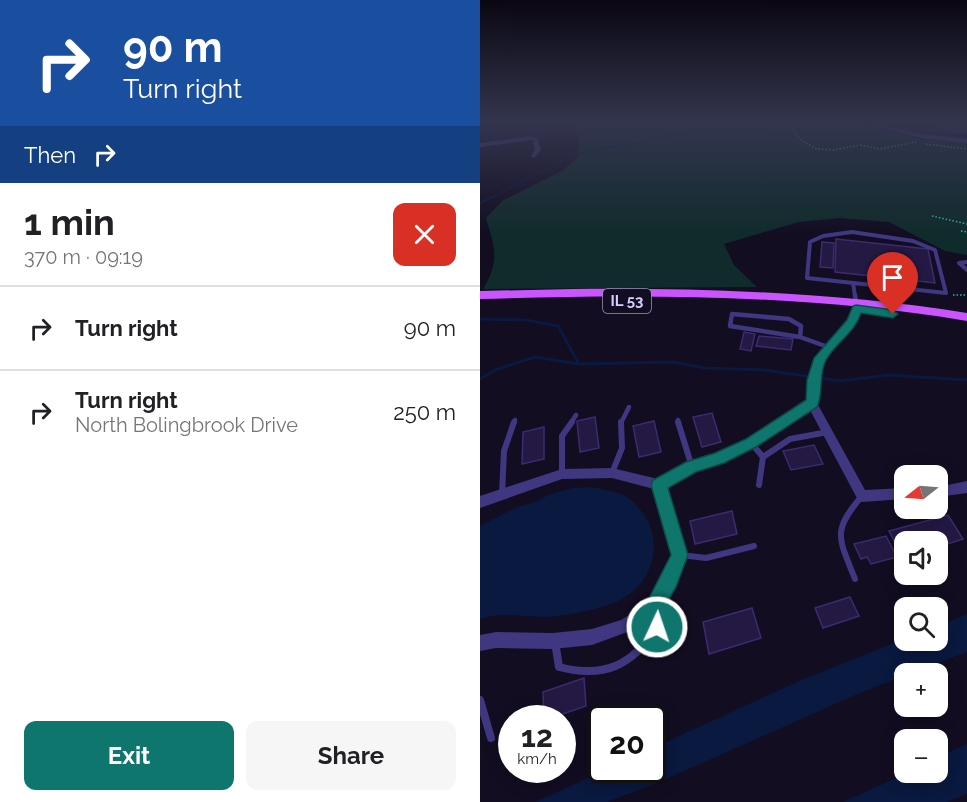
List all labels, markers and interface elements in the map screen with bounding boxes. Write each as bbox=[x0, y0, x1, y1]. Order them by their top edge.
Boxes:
text: 90 m bbox=[123, 23, 223, 72]
icon: right bbox=[24, 24, 102, 102]
text: Turn right bbox=[123, 73, 242, 104]
icon: right bbox=[88, 138, 121, 171]
text: Then bbox=[24, 142, 76, 168]
text: 1 min bbox=[24, 201, 115, 243]
button: close bbox=[393, 203, 456, 266]
text: 370 m · 09:19 bbox=[24, 245, 143, 269]
pin bbox=[867, 252, 918, 314]
icon: arrive bbox=[876, 261, 909, 294]
road number: IL 53 bbox=[603, 289, 651, 313]
icon: right bbox=[24, 312, 57, 345]
text: Turn right bbox=[75, 315, 178, 341]
text: 90 m bbox=[404, 315, 456, 341]
text: Turn right bbox=[75, 387, 178, 413]
icon: right bbox=[24, 396, 57, 429]
text: 250 m bbox=[393, 399, 456, 425]
text: North Bolingbrook Drive bbox=[75, 413, 298, 437]
north arrow bbox=[894, 465, 948, 519]
map controls bbox=[894, 465, 948, 783]
button: sound bbox=[894, 531, 948, 585]
position arrow bbox=[625, 595, 689, 659]
button: search bbox=[894, 597, 948, 651]
button: + bbox=[894, 663, 948, 717]
speed limit sign: 20 bbox=[588, 705, 666, 783]
text: 12 bbox=[521, 719, 553, 754]
button: Exit bbox=[24, 721, 234, 790]
button: Share bbox=[246, 721, 456, 790]
button: − bbox=[894, 729, 948, 783]
text: km/h bbox=[517, 750, 557, 768]

